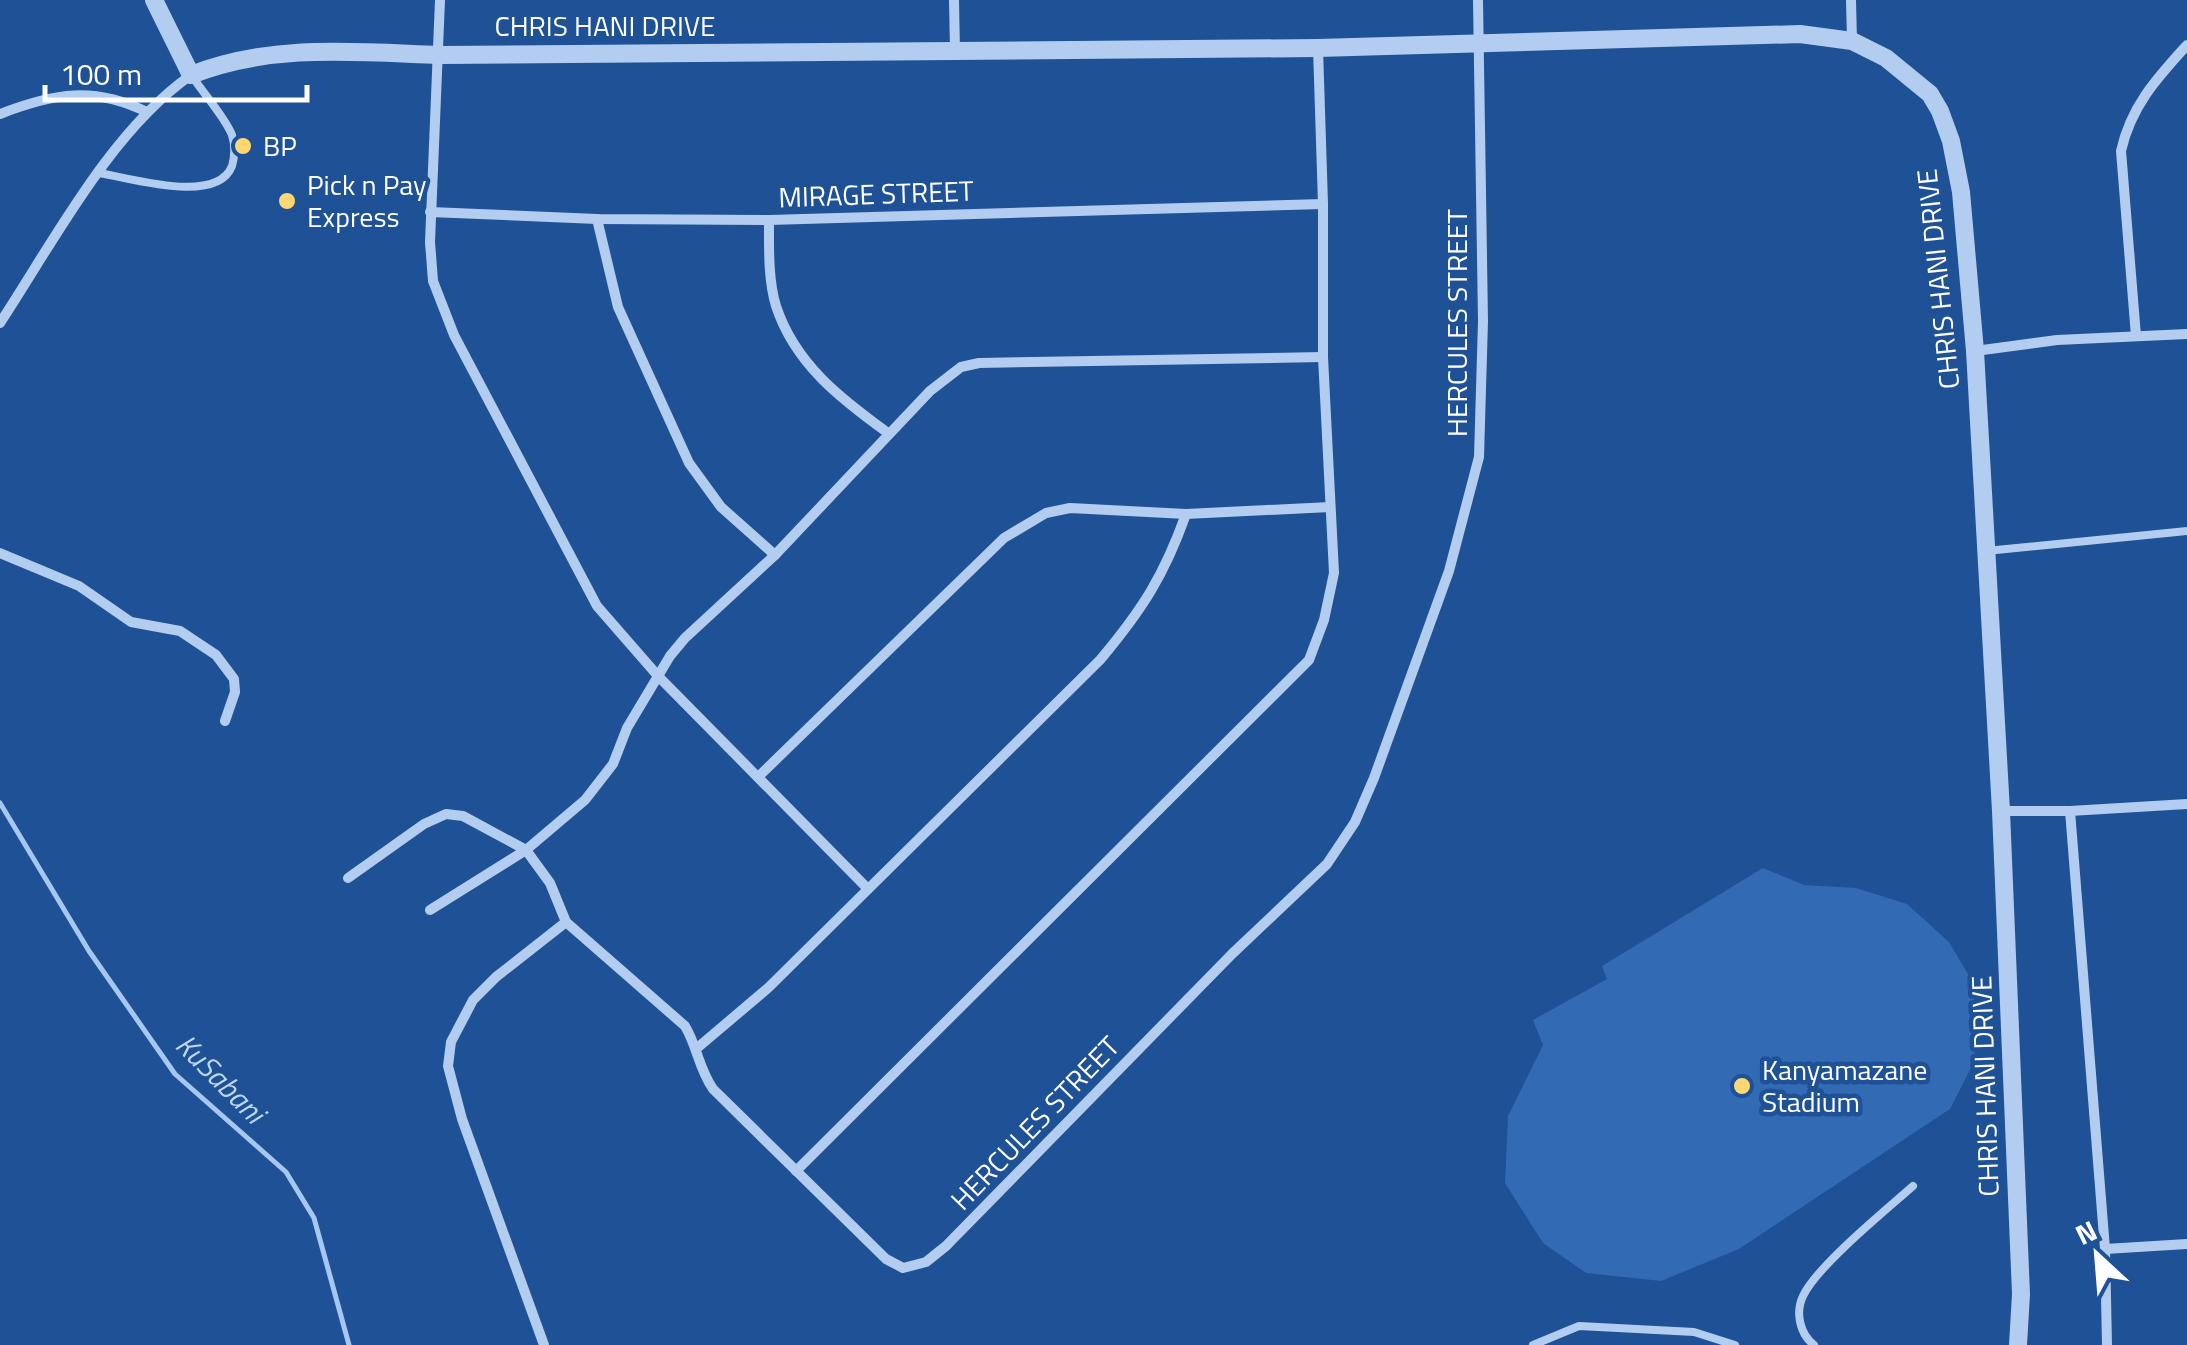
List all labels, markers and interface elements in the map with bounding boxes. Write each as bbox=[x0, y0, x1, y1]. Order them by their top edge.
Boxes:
street label: CHRIS HANI DRIVE bbox=[494, 4, 716, 47]
scale bar bbox=[45, 40, 308, 102]
text: 100 m bbox=[60, 51, 142, 97]
place label: BP bbox=[263, 124, 297, 167]
marker: BP bbox=[232, 135, 254, 157]
place label: Pick n Pay Express bbox=[307, 163, 427, 238]
street label: CHRIS HANI DRIVE bbox=[1905, 167, 1970, 391]
street label: MIRAGE STREET bbox=[778, 169, 975, 218]
marker: Pick n Pay Express bbox=[276, 190, 298, 212]
street label: HERCULES STREET bbox=[1435, 209, 1478, 437]
street label: CHRIS HANI DRIVE bbox=[1959, 975, 2010, 1197]
water label: KuSabani bbox=[165, 1023, 279, 1137]
street label: HERCULES STREET bbox=[940, 1026, 1129, 1220]
place label: Kanyamazane Stadium bbox=[1762, 1048, 1928, 1123]
marker: Kanyamazane Stadium bbox=[1731, 1075, 1753, 1097]
north arrow bbox=[2047, 1205, 2147, 1305]
text: N bbox=[2068, 1209, 2104, 1256]

